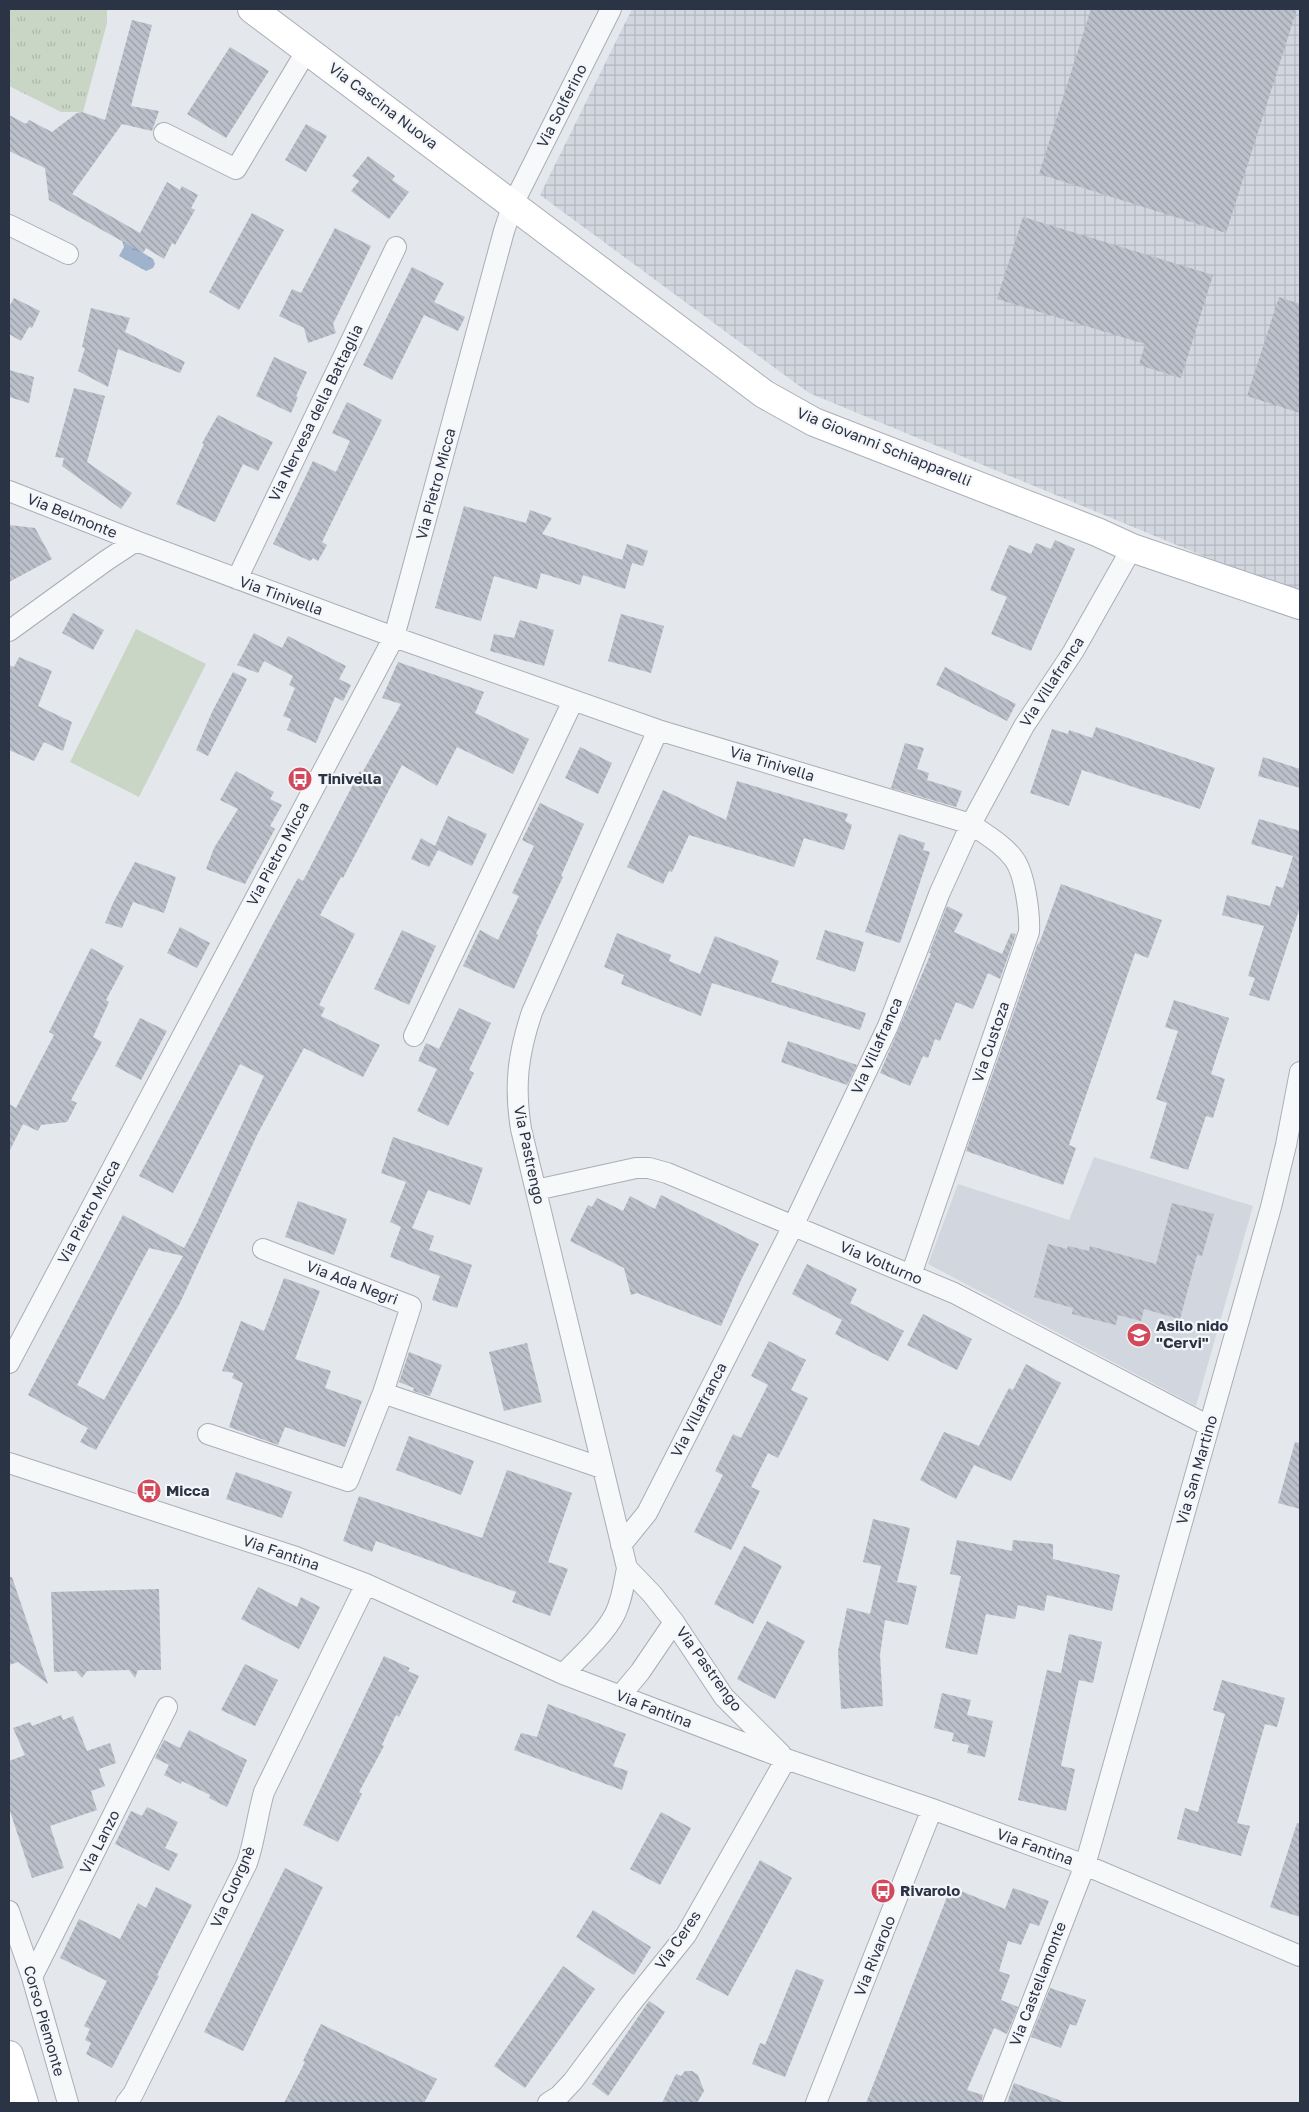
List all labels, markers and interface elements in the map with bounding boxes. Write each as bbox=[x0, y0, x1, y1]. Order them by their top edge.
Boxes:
street label: Via Cascina Nuova bbox=[325, 58, 442, 152]
street label: Via Solferino bbox=[532, 61, 590, 150]
street label: Via Nervesa della Battaglia bbox=[264, 321, 366, 504]
street label: Via Giovanni Schiapparelli bbox=[794, 403, 974, 489]
street label: Via Pietro Micca bbox=[411, 426, 459, 542]
street label: Via Belmonte bbox=[25, 489, 120, 541]
street label: Via Tinivella bbox=[237, 572, 326, 619]
street label: Via Villafranca bbox=[1015, 633, 1087, 730]
street label: Via Tinivella bbox=[728, 742, 817, 784]
bus stop icon: Tinivella bbox=[287, 766, 313, 792]
place label: Tinivella bbox=[318, 769, 382, 787]
street label: Via Pietro Micca bbox=[242, 799, 312, 909]
street label: Via Villafranca bbox=[847, 994, 905, 1097]
street label: Via Custoza bbox=[968, 999, 1012, 1085]
street label: Via Pastrengo bbox=[511, 1104, 549, 1206]
street label: Via Pietro Micca bbox=[53, 1157, 123, 1267]
street label: Via Volturno bbox=[837, 1237, 925, 1288]
street label: Via Ada Negri bbox=[304, 1256, 401, 1308]
place label: Asilo nido "Cervi" bbox=[1156, 1316, 1228, 1351]
school or university icon: Asilo nido "Cervi" bbox=[1126, 1322, 1152, 1348]
street label: Via Villafranca bbox=[666, 1359, 730, 1460]
street label: Via San Martino bbox=[1172, 1413, 1220, 1527]
bus stop icon: Micca bbox=[136, 1478, 162, 1504]
place label: Micca bbox=[166, 1481, 210, 1499]
street label: Via Fantina bbox=[240, 1530, 322, 1574]
street label: Via Pastrengo bbox=[673, 1623, 747, 1714]
street label: Via Fantina bbox=[614, 1685, 695, 1731]
street label: Via Lanzo bbox=[75, 1807, 123, 1877]
street label: Via Fantina bbox=[995, 1824, 1076, 1868]
street label: Via Cuorgnè bbox=[206, 1843, 258, 1930]
bus stop icon: Rivarolo bbox=[870, 1878, 896, 1904]
place label: Rivarolo bbox=[900, 1881, 960, 1899]
street label: Via Ceres bbox=[650, 1907, 704, 1972]
street label: Via Rivarolo bbox=[850, 1913, 898, 1999]
street label: Via Castellamonte bbox=[1005, 1919, 1069, 2048]
street label: Corso Piemonte bbox=[21, 1963, 69, 2078]

